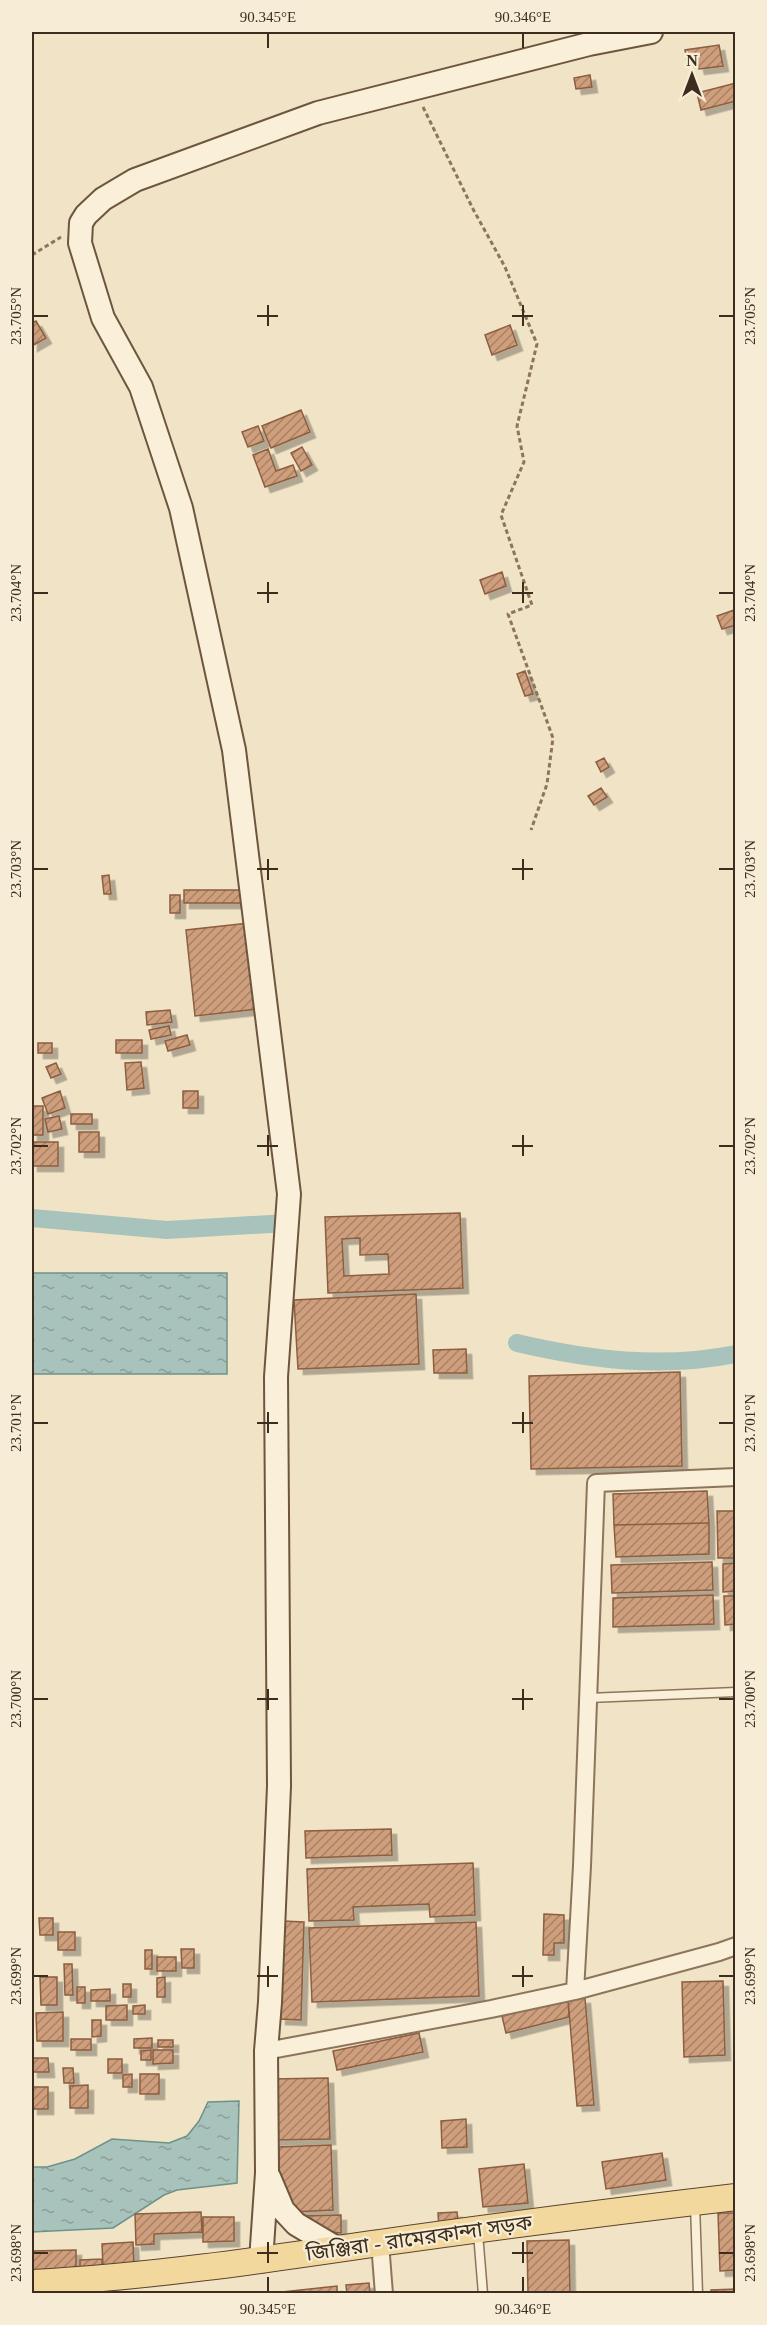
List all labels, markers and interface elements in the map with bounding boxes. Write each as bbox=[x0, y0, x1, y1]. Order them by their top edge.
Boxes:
text: 90.345°E bbox=[240, 9, 296, 25]
text: 90.346°E bbox=[495, 9, 551, 25]
north arrow bbox=[662, 45, 722, 105]
text: N bbox=[686, 52, 698, 69]
text: 23.705°N bbox=[8, 287, 24, 345]
text: 23.705°N bbox=[742, 287, 758, 345]
text: 23.704°N bbox=[8, 564, 24, 622]
text: 23.704°N bbox=[742, 564, 758, 622]
text: 23.703°N bbox=[8, 840, 24, 898]
text: 23.703°N bbox=[742, 840, 758, 898]
text: 23.702°N bbox=[8, 1117, 24, 1175]
text: 23.702°N bbox=[742, 1117, 758, 1175]
text: 23.701°N bbox=[8, 1394, 24, 1452]
text: 23.701°N bbox=[742, 1394, 758, 1452]
text: 23.700°N bbox=[8, 1670, 24, 1728]
text: 23.700°N bbox=[742, 1670, 758, 1728]
text: 23.699°N bbox=[8, 1947, 24, 2005]
text: 23.699°N bbox=[742, 1947, 758, 2005]
street label: জিঞ্জিরা - রামেরকান্দা সড়ক bbox=[303, 2210, 535, 2266]
text: 23.698°N bbox=[8, 2224, 24, 2282]
text: 23.698°N bbox=[742, 2224, 758, 2282]
text: 90.345°E bbox=[240, 2301, 296, 2317]
text: 90.346°E bbox=[495, 2301, 551, 2317]

